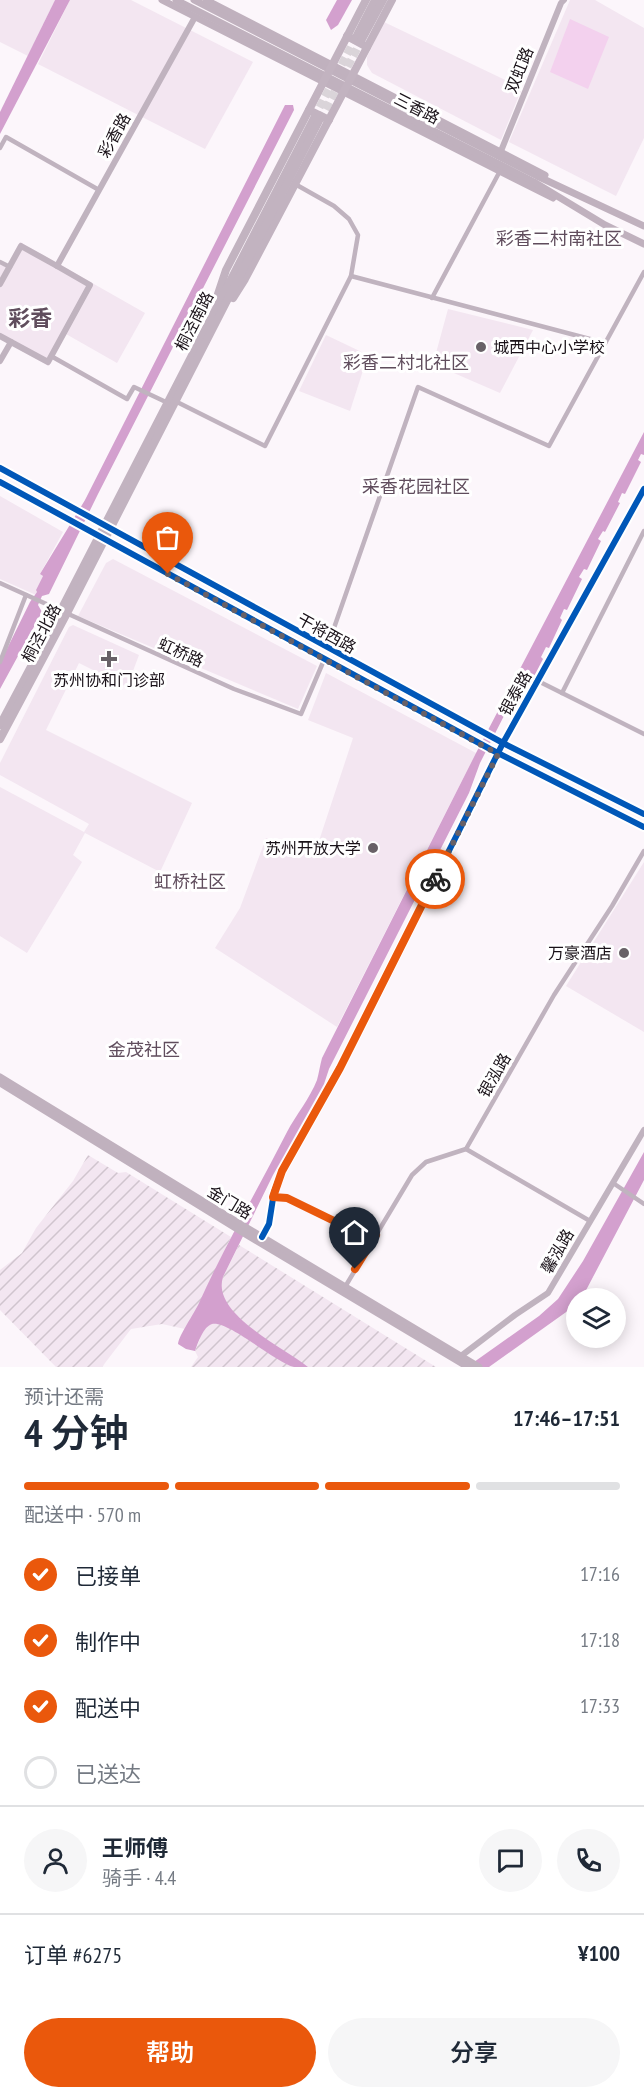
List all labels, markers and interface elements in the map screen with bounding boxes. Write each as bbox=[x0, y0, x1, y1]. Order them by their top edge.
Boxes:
street label: 双虹路 bbox=[501, 44, 537, 96]
street label: 三香路 bbox=[391, 88, 443, 128]
street label: 彩香路 bbox=[94, 109, 134, 161]
district label: 彩香二村南社区 bbox=[496, 227, 622, 250]
street label: 桐泾南路 bbox=[171, 288, 217, 354]
district label: 彩香 bbox=[8, 304, 52, 332]
place label: 城西中心小学校 bbox=[493, 337, 605, 357]
marker: 城西中心小学校 bbox=[474, 340, 488, 354]
district label: 彩香二村北社区 bbox=[343, 351, 469, 374]
district label: 采香花园社区 bbox=[362, 475, 470, 498]
pin bbox=[142, 512, 193, 574]
icon: bag bbox=[151, 521, 184, 554]
street label: 桐泾北路 bbox=[17, 600, 65, 666]
street label: 干将西路 bbox=[294, 609, 360, 657]
street label: 虹桥路 bbox=[155, 633, 207, 671]
marker: 苏州协和门诊部 bbox=[100, 650, 118, 668]
street label: 银泰路 bbox=[495, 667, 535, 719]
place label: 苏州协和门诊部 bbox=[53, 670, 165, 690]
place label: 苏州开放大学 bbox=[265, 838, 361, 858]
marker: 苏州开放大学 bbox=[366, 841, 380, 855]
courier bbox=[405, 849, 465, 909]
icon: bike bbox=[419, 863, 452, 896]
district label: 虹桥社区 bbox=[154, 870, 226, 893]
place label: 万豪酒店 bbox=[548, 943, 612, 963]
marker: 万豪酒店 bbox=[617, 946, 631, 960]
district label: 金茂社区 bbox=[108, 1038, 180, 1061]
street label: 银泓路 bbox=[473, 1049, 515, 1101]
street label: 金门路 bbox=[204, 1181, 256, 1223]
pin bbox=[329, 1207, 380, 1269]
icon: home bbox=[338, 1216, 371, 1249]
street label: 馨泓路 bbox=[536, 1225, 578, 1277]
map controls bbox=[566, 1288, 626, 1348]
button: layers bbox=[566, 1288, 626, 1348]
text: 预计还需 bbox=[24, 1384, 104, 1410]
text: 17:46–17:51 bbox=[513, 1404, 620, 1432]
text: 4 分钟 bbox=[24, 1407, 129, 1458]
text: 配送中 · 570 m bbox=[24, 1502, 141, 1528]
icon: check bbox=[24, 1558, 57, 1591]
text: 17:16 bbox=[580, 1561, 620, 1587]
text: 已接单 bbox=[75, 1562, 141, 1590]
icon: check bbox=[24, 1624, 57, 1657]
text: 17:18 bbox=[580, 1627, 620, 1653]
text: 制作中 bbox=[75, 1628, 141, 1656]
icon: check bbox=[24, 1690, 57, 1723]
text: 17:33 bbox=[580, 1693, 620, 1719]
text: 配送中 bbox=[75, 1694, 141, 1722]
text: 已送达 bbox=[75, 1760, 141, 1788]
button: person bbox=[24, 1829, 87, 1892]
button: chat bbox=[479, 1829, 542, 1892]
button: phone bbox=[557, 1829, 620, 1892]
text: 王师傅 bbox=[102, 1834, 168, 1862]
text: 骑手 · 4.4 bbox=[102, 1865, 176, 1891]
text: ¥100 bbox=[578, 1939, 620, 1967]
text: 订单 #6275 bbox=[24, 1941, 122, 1969]
button: 帮助 bbox=[24, 2018, 316, 2087]
button: 分享 bbox=[328, 2018, 620, 2087]

